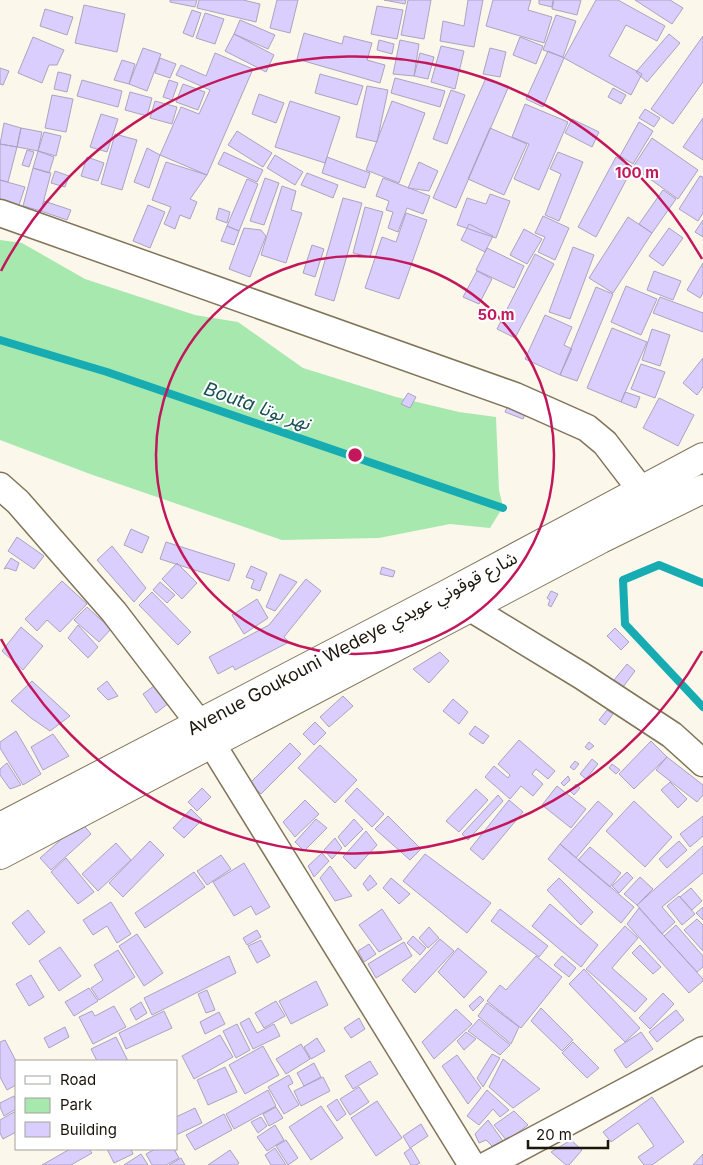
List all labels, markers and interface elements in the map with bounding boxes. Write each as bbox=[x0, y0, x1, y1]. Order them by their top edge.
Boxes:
text: 100 m bbox=[615, 163, 659, 182]
text: 50 m bbox=[478, 305, 514, 324]
water label: Bouta نهر بوتا bbox=[201, 377, 315, 436]
centre of rings bbox=[346, 446, 364, 464]
street label: Avenue Goukouni Wedeye شارع قوقوني عويدي bbox=[183, 547, 522, 743]
legend bbox=[15, 1060, 178, 1150]
text: Road bbox=[60, 1070, 96, 1089]
text: Park bbox=[60, 1095, 93, 1114]
scale bar bbox=[528, 1118, 608, 1150]
text: Building bbox=[60, 1120, 117, 1139]
text: 20 m bbox=[536, 1125, 572, 1144]

